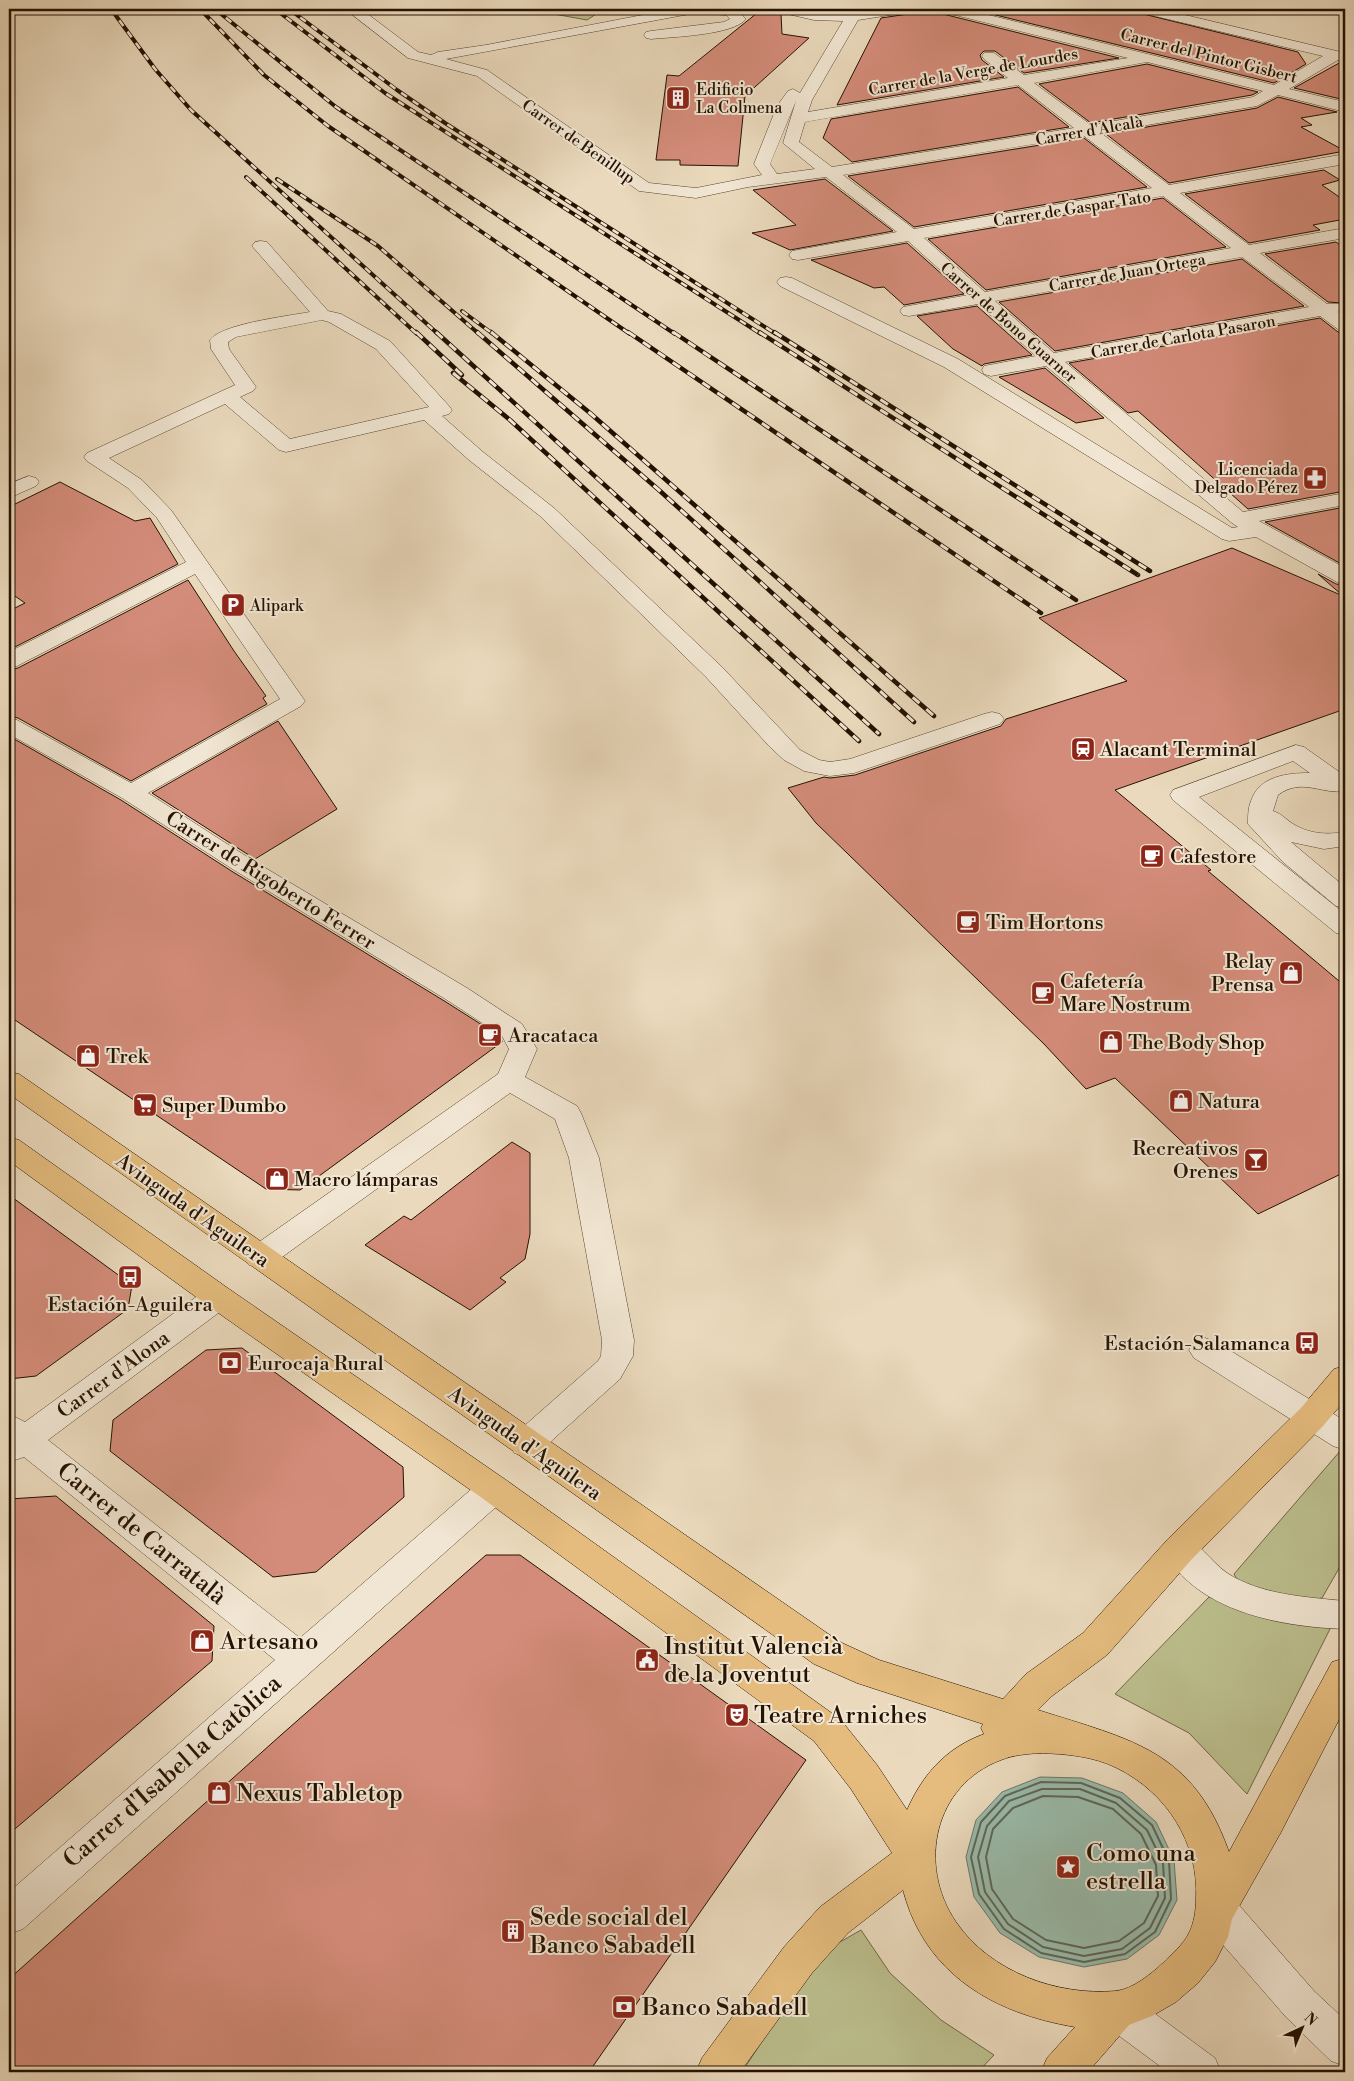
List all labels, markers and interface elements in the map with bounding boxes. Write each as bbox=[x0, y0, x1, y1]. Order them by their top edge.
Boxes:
street label: Carrer del Pintor Gisbert bbox=[1118, 24, 1299, 88]
street label: Carrer de la Verge de Lourdes bbox=[867, 44, 1080, 100]
place label: Edificio La Colmena bbox=[696, 80, 783, 118]
building icon: Edificio La Colmena bbox=[665, 85, 691, 111]
street label: Carrer de Benillup bbox=[518, 95, 639, 188]
street label: Carrer d'Alcalà bbox=[1034, 112, 1145, 150]
street label: Carrer de Gaspar Tato bbox=[992, 187, 1152, 231]
street label: Carrer de Juan Ortega bbox=[1047, 249, 1208, 297]
street label: Carrer de Bono Guarner bbox=[936, 258, 1081, 388]
street label: Carrer de Carlota Pasaron bbox=[1089, 311, 1277, 363]
place label: Licenciada Delgado Pérez bbox=[1194, 460, 1299, 498]
pharmacy icon: Licenciada Delgado Pérez bbox=[1302, 465, 1328, 491]
parking icon: Alipark bbox=[220, 592, 246, 618]
place label: Alipark bbox=[249, 596, 305, 616]
station icon: Alacant Terminal bbox=[1070, 736, 1096, 762]
place label: Alacant Terminal bbox=[1099, 738, 1257, 763]
street label: Carrer de Rigoberto Ferrer bbox=[161, 806, 380, 956]
cafe icon: Cafestore bbox=[1139, 843, 1165, 869]
place label: Cafestore bbox=[1170, 845, 1256, 870]
cafe icon: Tim Hortons bbox=[955, 909, 981, 935]
place label: Tim Hortons bbox=[986, 911, 1103, 936]
place label: Relay Prensa bbox=[1211, 950, 1275, 998]
shop icon: Relay Prensa bbox=[1278, 960, 1304, 986]
place label: Cafetería Mare Nostrum bbox=[1060, 970, 1191, 1018]
cafe icon: Cafetería Mare Nostrum bbox=[1030, 980, 1056, 1006]
cafe icon: Aracataca bbox=[477, 1022, 503, 1048]
place label: Aracataca bbox=[507, 1024, 599, 1049]
shop icon: The Body Shop bbox=[1098, 1029, 1124, 1055]
place label: The Body Shop bbox=[1128, 1031, 1265, 1056]
shop icon: Trek bbox=[75, 1043, 101, 1069]
place label: Trek bbox=[106, 1045, 150, 1070]
shop icon: Natura bbox=[1168, 1088, 1194, 1114]
place label: Natura bbox=[1198, 1090, 1261, 1115]
supermarket icon: Super Dumbo bbox=[132, 1092, 158, 1118]
place label: Super Dumbo bbox=[162, 1094, 286, 1119]
place label: Recreativos Orenes bbox=[1132, 1137, 1238, 1185]
bar icon: Recreativos Orenes bbox=[1243, 1147, 1269, 1173]
street label: Avinguda d'Aguilera bbox=[110, 1148, 274, 1274]
shop icon: Macro lámparas bbox=[264, 1166, 290, 1192]
place label: Macro lámparas bbox=[294, 1168, 438, 1193]
bus stop icon: Estación-Aguilera bbox=[117, 1264, 143, 1290]
place label: Estación-Aguilera bbox=[47, 1293, 213, 1318]
street label: Carrer d'Alona bbox=[53, 1325, 176, 1424]
bus stop icon: Estación-Salamanca bbox=[1294, 1330, 1320, 1356]
place label: Estación-Salamanca bbox=[1104, 1332, 1291, 1357]
bank icon: Eurocaja Rural bbox=[217, 1350, 243, 1376]
place label: Eurocaja Rural bbox=[248, 1352, 384, 1377]
street label: Avinguda d'Aguilera bbox=[442, 1381, 606, 1507]
street label: Carrer de Carratalà bbox=[50, 1456, 233, 1612]
place label: Artesano bbox=[219, 1627, 318, 1657]
shop icon: Artesano bbox=[189, 1628, 215, 1654]
place label: Institut Valencià de la Joventut bbox=[664, 1632, 844, 1690]
public building icon: Institut Valencià de la Joventut bbox=[634, 1647, 660, 1673]
street label: Carrer d'Isabel la Catòlica bbox=[57, 1668, 289, 1875]
place label: Teatre Arniches bbox=[754, 1701, 927, 1731]
theatre icon: Teatre Arniches bbox=[724, 1702, 750, 1728]
place label: Nexus Tabletop bbox=[236, 1779, 403, 1809]
shop icon: Nexus Tabletop bbox=[206, 1780, 232, 1806]
place label: Como una estrella bbox=[1086, 1839, 1196, 1897]
place icon: Como una estrella bbox=[1055, 1854, 1081, 1880]
place label: Sede social del Banco Sabadell bbox=[529, 1903, 696, 1961]
building icon: Sede social del Banco Sabadell bbox=[500, 1918, 526, 1944]
place label: Banco Sabadell bbox=[641, 1993, 808, 2023]
bank icon: Banco Sabadell bbox=[611, 1994, 637, 2020]
north arrow bbox=[1276, 2004, 1326, 2054]
text: N bbox=[1300, 2009, 1321, 2030]

